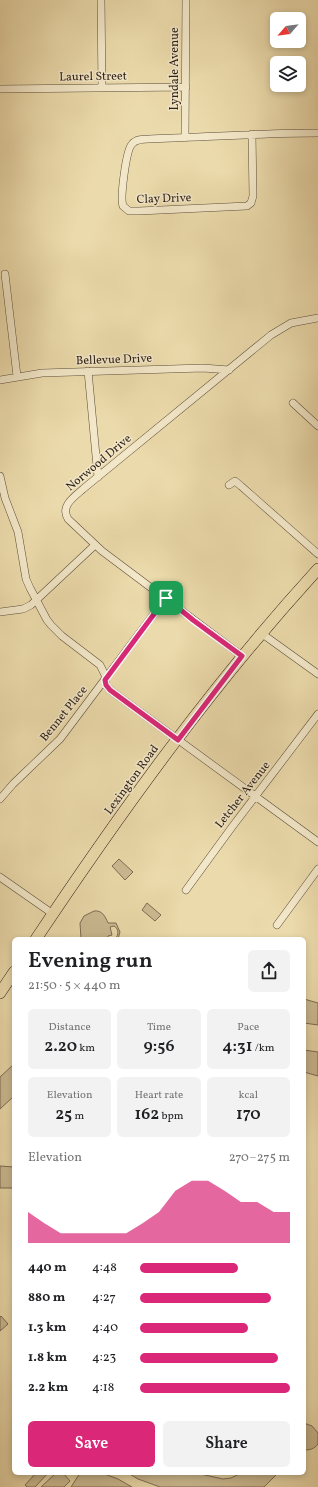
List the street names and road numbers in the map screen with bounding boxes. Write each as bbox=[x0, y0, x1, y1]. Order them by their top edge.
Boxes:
street label: Lyndale Avenue bbox=[167, 27, 183, 111]
street label: Laurel Street bbox=[59, 68, 127, 86]
street label: Clay Drive bbox=[136, 190, 192, 208]
street label: Bellevue Drive bbox=[76, 351, 153, 369]
street label: Norwood Drive bbox=[63, 431, 135, 495]
street label: Bennet Place bbox=[37, 683, 92, 745]
street label: Lexington Road bbox=[101, 742, 163, 818]
street label: Letcher Avenue bbox=[212, 758, 274, 832]

